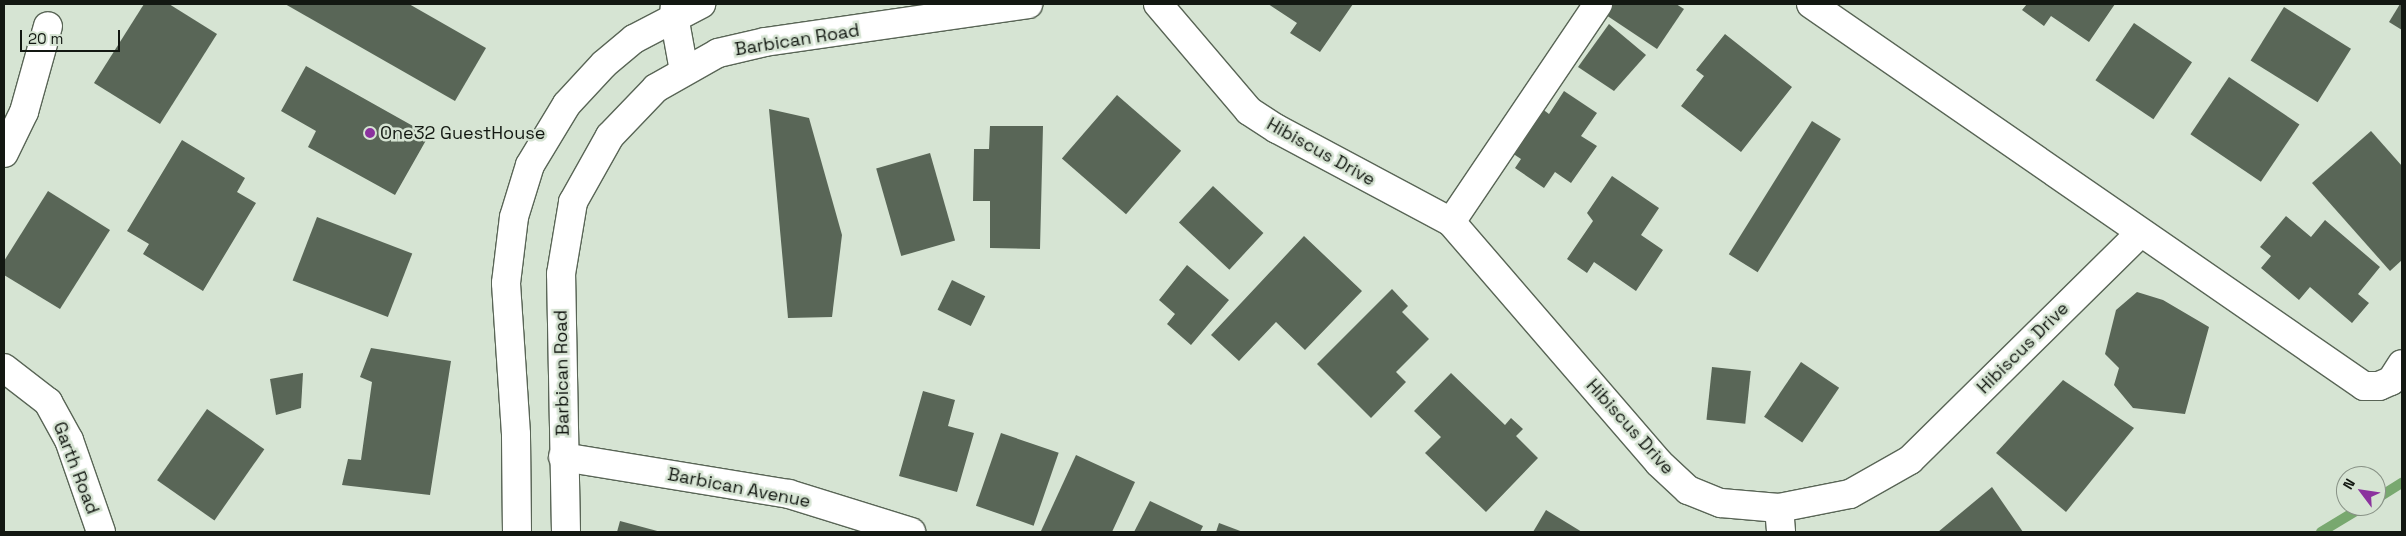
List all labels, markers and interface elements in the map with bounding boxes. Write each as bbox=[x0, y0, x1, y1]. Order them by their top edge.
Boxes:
street label: Barbican Road bbox=[733, 19, 861, 61]
scale bar bbox=[22, 20, 122, 52]
text: 20 m bbox=[28, 29, 63, 48]
street label: Hibiscus Drive bbox=[1263, 113, 1379, 191]
place label: One32 GuestHouse bbox=[380, 122, 545, 144]
marker: One32 GuestHouse bbox=[364, 127, 376, 139]
street label: Hibiscus Drive bbox=[1973, 298, 2073, 398]
street label: Barbican Road bbox=[550, 310, 574, 436]
street label: Hibiscus Drive bbox=[1582, 375, 1678, 479]
street label: Garth Road bbox=[49, 419, 103, 517]
street label: Barbican Avenue bbox=[666, 464, 812, 512]
north arrow bbox=[2336, 466, 2386, 516]
text: N bbox=[2339, 475, 2359, 492]

